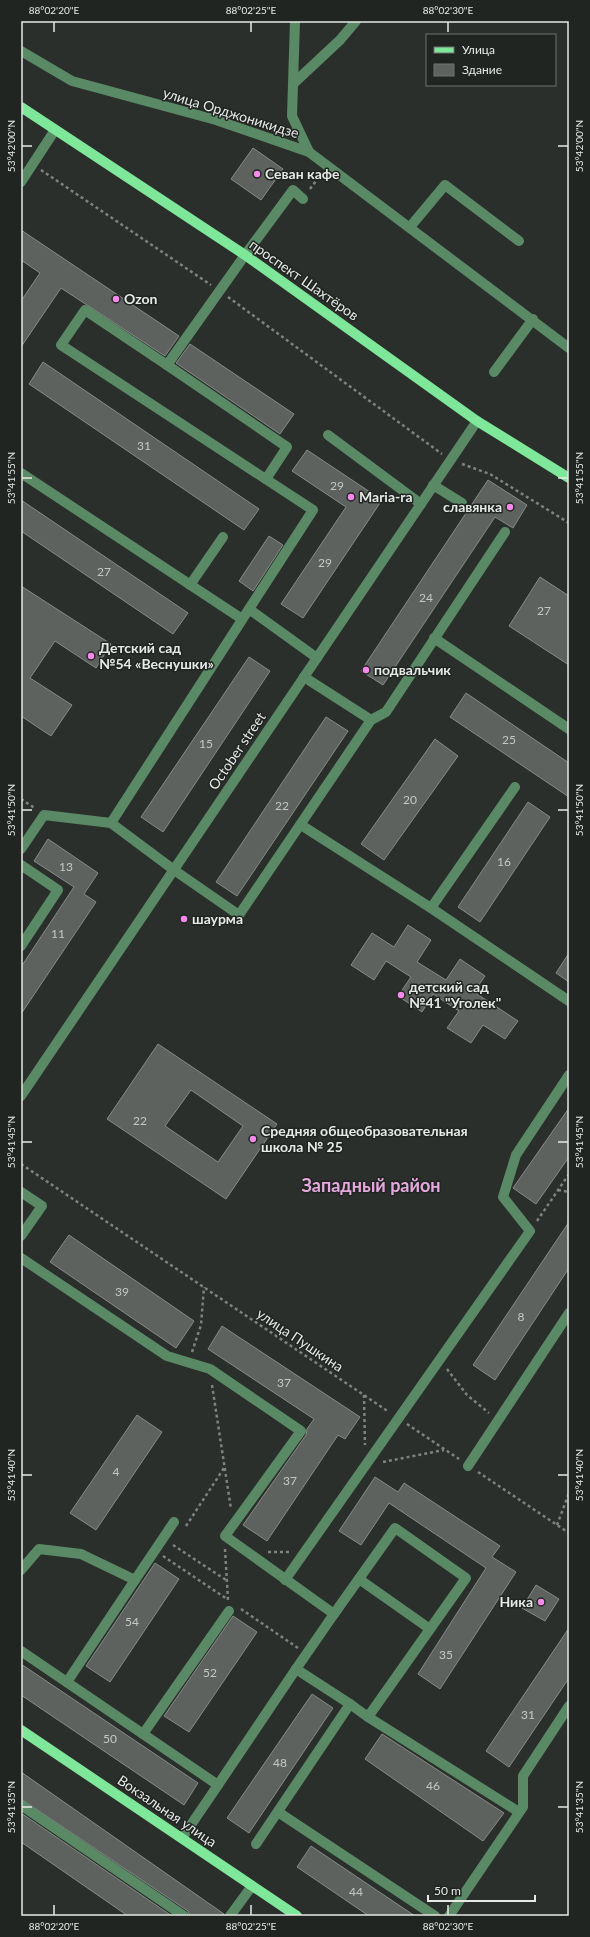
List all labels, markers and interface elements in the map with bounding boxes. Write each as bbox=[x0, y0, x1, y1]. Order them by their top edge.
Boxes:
text: 88°02'20"E bbox=[29, 4, 79, 16]
text: 88°02'25"E bbox=[226, 4, 276, 16]
text: 88°02'30"E bbox=[423, 4, 473, 16]
legend bbox=[426, 34, 556, 86]
text: Улица bbox=[462, 42, 495, 57]
text: Здание bbox=[462, 62, 502, 77]
street label: улица Орджоникидзе bbox=[161, 84, 301, 141]
text: 53°42'00"N bbox=[5, 120, 17, 172]
text: 53°42'00"N bbox=[573, 120, 585, 172]
place label: Севан кафе bbox=[265, 165, 340, 182]
marker: Севан кафе bbox=[252, 169, 262, 179]
street label: проспект Шахтёров bbox=[246, 236, 362, 324]
place label: Ozon bbox=[124, 290, 158, 307]
marker: Ozon bbox=[111, 294, 121, 304]
house number: 31 bbox=[137, 438, 151, 453]
text: 53°41'55"N bbox=[5, 452, 17, 504]
text: 53°41'55"N bbox=[573, 452, 585, 504]
house number: 29 bbox=[330, 478, 344, 493]
place label: Maria-ra bbox=[359, 488, 413, 505]
marker: Maria-ra bbox=[346, 492, 356, 502]
place label: славянка bbox=[443, 498, 502, 515]
marker: славянка bbox=[505, 502, 515, 512]
house number: 29 bbox=[318, 555, 332, 570]
house number: 27 bbox=[97, 564, 111, 579]
house number: 24 bbox=[419, 590, 433, 605]
house number: 27 bbox=[537, 603, 551, 618]
place label: Детский сад №54 «Веснушки» bbox=[99, 639, 214, 672]
marker: Детский сад №54 «Веснушки» bbox=[86, 651, 96, 661]
place label: подвальчик bbox=[374, 661, 451, 678]
marker: подвальчик bbox=[361, 665, 371, 675]
street label: October street bbox=[204, 709, 269, 793]
house number: 25 bbox=[502, 732, 516, 747]
house number: 15 bbox=[199, 736, 213, 751]
text: 53°41'50"N bbox=[5, 784, 17, 836]
text: 53°41'50"N bbox=[573, 784, 585, 836]
house number: 20 bbox=[403, 792, 417, 807]
house number: 22 bbox=[275, 798, 289, 813]
house number: 16 bbox=[497, 854, 511, 869]
house number: 13 bbox=[59, 859, 73, 874]
place label: шаурма bbox=[192, 910, 243, 927]
marker: шаурма bbox=[179, 914, 189, 924]
house number: 11 bbox=[51, 926, 65, 941]
place label: детский сад №41 "Уголек" bbox=[409, 978, 501, 1011]
marker: детский сад №41 "Уголек" bbox=[396, 990, 406, 1000]
house number: 22 bbox=[133, 1113, 147, 1128]
text: 53°41'45"N bbox=[5, 1116, 17, 1168]
text: 53°41'45"N bbox=[573, 1116, 585, 1168]
place label: Средняя общеобразовательная школа № 25 bbox=[261, 1122, 468, 1155]
marker: Средняя общеобразовательная школа № 25 bbox=[248, 1134, 258, 1144]
district label: Западный район bbox=[301, 1174, 441, 1196]
house number: 39 bbox=[115, 1284, 129, 1299]
street label: улица Пушкина bbox=[254, 1304, 347, 1375]
house number: 8 bbox=[518, 1309, 525, 1324]
house number: 37 bbox=[277, 1375, 291, 1390]
text: 53°41'40"N bbox=[5, 1449, 17, 1501]
text: 53°41'40"N bbox=[573, 1449, 585, 1501]
house number: 4 bbox=[113, 1464, 120, 1479]
house number: 37 bbox=[283, 1473, 297, 1488]
place label: Ника bbox=[499, 1593, 533, 1610]
marker: Ника bbox=[536, 1597, 546, 1607]
house number: 54 bbox=[125, 1614, 139, 1629]
house number: 35 bbox=[439, 1647, 453, 1662]
house number: 52 bbox=[203, 1665, 217, 1680]
house number: 31 bbox=[521, 1707, 535, 1722]
house number: 50 bbox=[103, 1731, 117, 1746]
house number: 48 bbox=[273, 1755, 287, 1770]
street label: Вокзальная улица bbox=[115, 1771, 220, 1850]
house number: 46 bbox=[426, 1778, 440, 1793]
text: 53°41'35"N bbox=[5, 1781, 17, 1833]
text: 53°41'35"N bbox=[573, 1781, 585, 1833]
scale bar bbox=[428, 1877, 535, 1903]
text: 50 m bbox=[434, 1883, 461, 1898]
house number: 44 bbox=[349, 1884, 363, 1899]
text: 88°02'20"E bbox=[29, 1920, 79, 1932]
text: 88°02'25"E bbox=[226, 1920, 276, 1932]
text: 88°02'30"E bbox=[423, 1920, 473, 1932]

